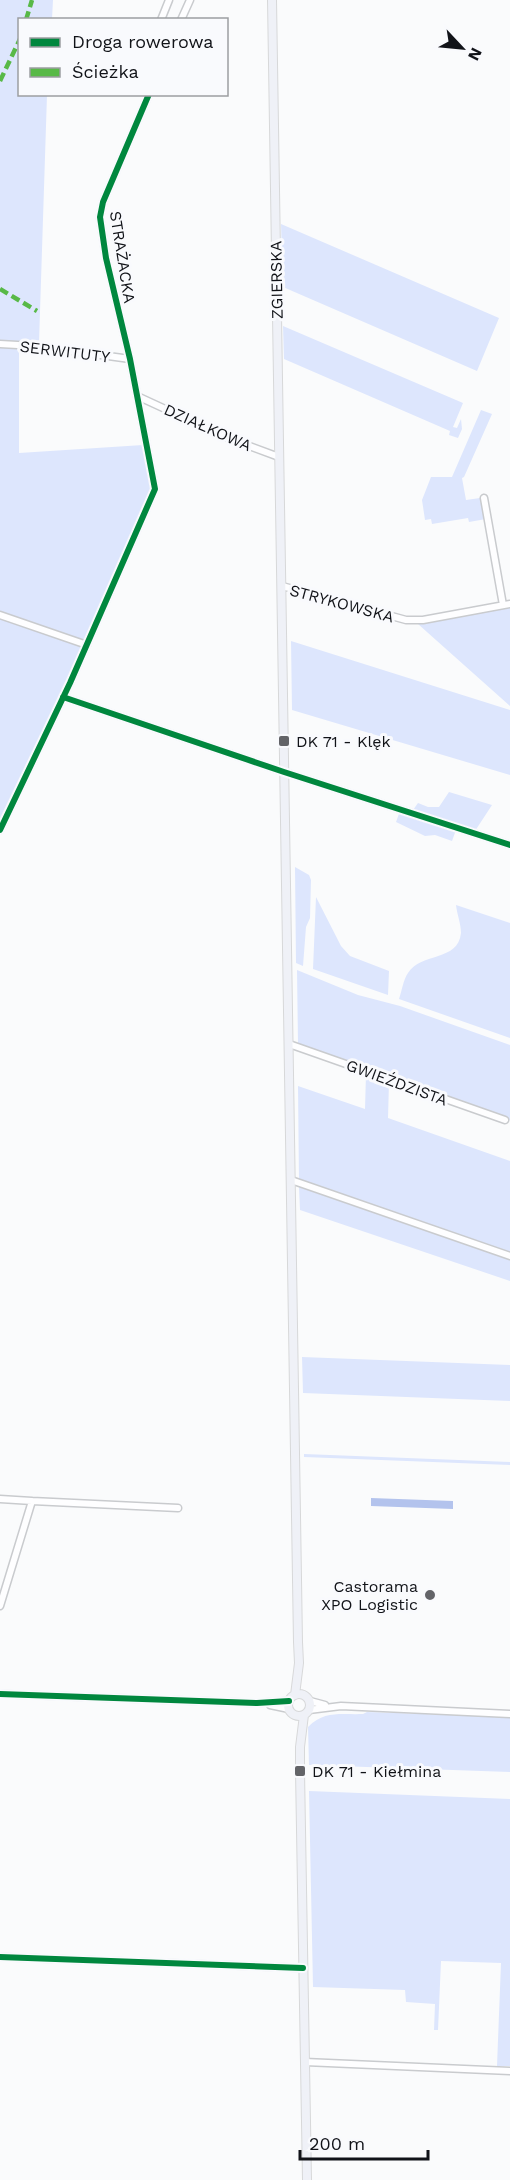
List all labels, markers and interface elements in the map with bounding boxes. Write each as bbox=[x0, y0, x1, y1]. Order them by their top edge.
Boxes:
legend bbox=[18, 18, 228, 96]
north arrow bbox=[432, 18, 492, 78]
text: Droga rowerowa bbox=[72, 31, 214, 52]
text: N bbox=[464, 45, 486, 64]
text: Ścieżka bbox=[72, 61, 139, 82]
street label: STRAŻACKA bbox=[106, 210, 139, 305]
street label: ZGIERSKA bbox=[266, 240, 287, 319]
street label: SERWITUTY bbox=[19, 337, 111, 366]
street label: DZIAŁKOWA bbox=[161, 400, 255, 455]
street label: STRYKOWSKA bbox=[288, 580, 396, 627]
place label: DK 71 - Klęk bbox=[296, 732, 391, 751]
marker: DK 71 - Klęk bbox=[277, 734, 291, 748]
street label: GWIEŹDZISTA bbox=[344, 1055, 451, 1110]
place label: Castorama XPO Logistic bbox=[321, 1577, 418, 1614]
marker: Castorama XPO Logistic bbox=[423, 1588, 437, 1602]
place label: DK 71 - Kiełmina bbox=[312, 1762, 441, 1781]
marker: DK 71 - Kiełmina bbox=[293, 1764, 307, 1778]
scale bar bbox=[300, 2123, 428, 2161]
text: 200 m bbox=[309, 2133, 365, 2154]

